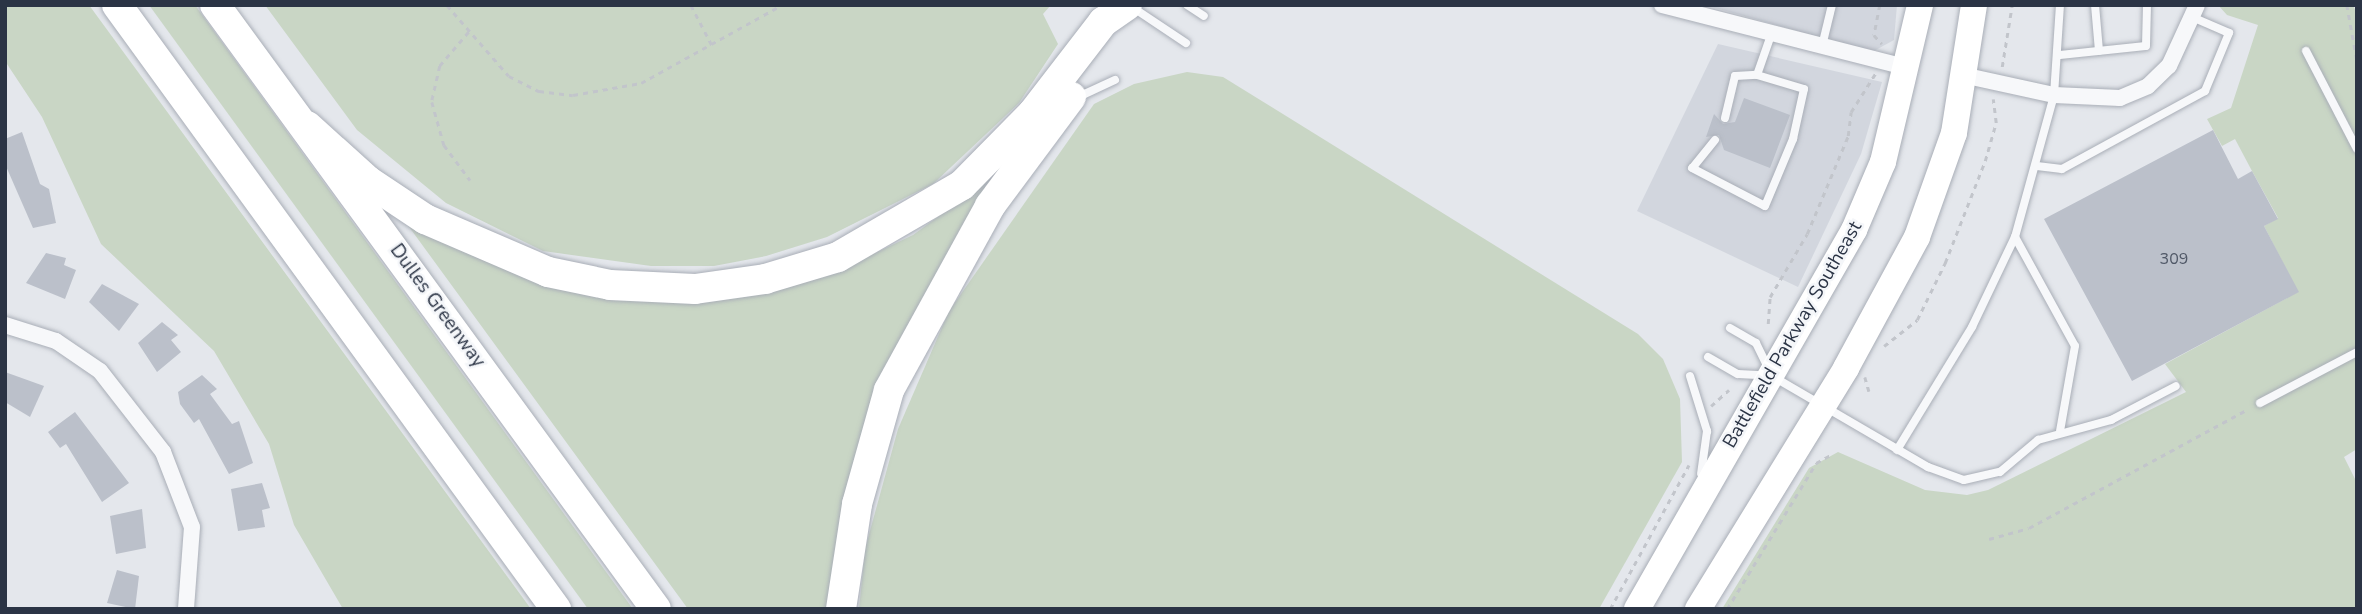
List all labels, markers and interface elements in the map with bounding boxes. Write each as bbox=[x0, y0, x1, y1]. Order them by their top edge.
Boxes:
street label: Battlefield Parkway Southeast bbox=[1719, 218, 1867, 452]
street label: Dulles Greenway bbox=[385, 240, 489, 372]
house number: 309 bbox=[2160, 249, 2188, 269]

